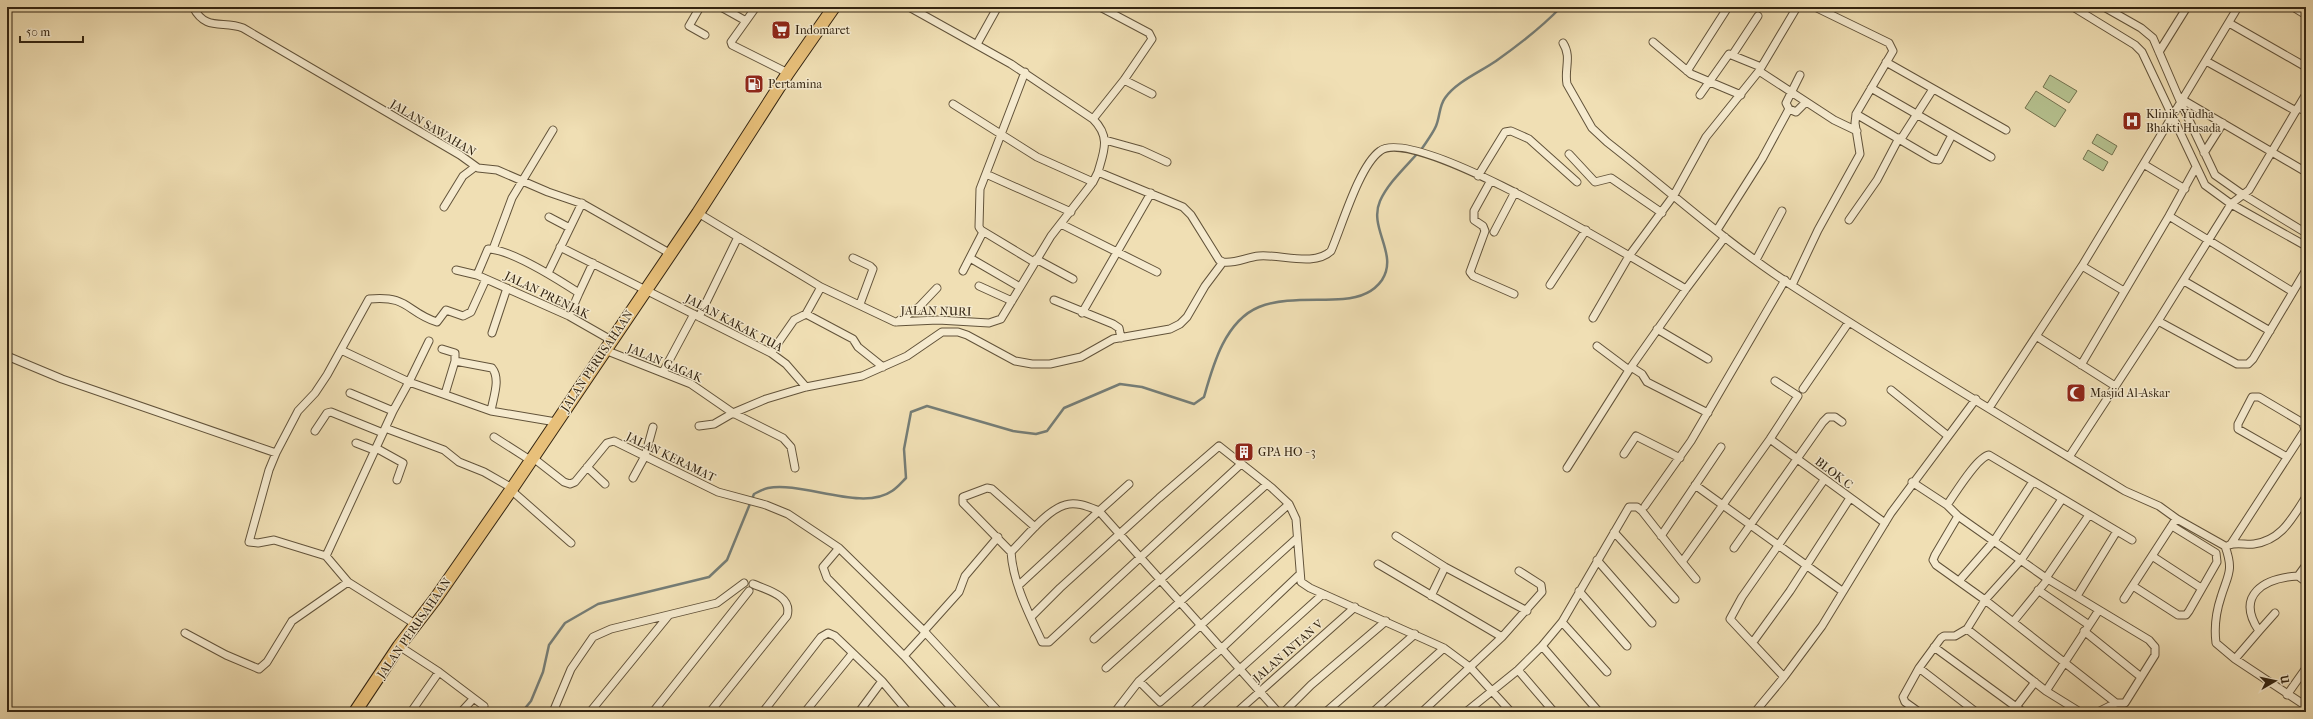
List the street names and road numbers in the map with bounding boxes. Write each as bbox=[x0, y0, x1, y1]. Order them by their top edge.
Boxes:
street label: JALAN SAWAHAN bbox=[387, 96, 478, 159]
street label: JALAN PRENJAK bbox=[502, 268, 593, 322]
street label: JALAN KAKAK TUA bbox=[682, 291, 785, 355]
street label: JALAN NURI bbox=[899, 303, 972, 319]
street label: JALAN PERUSAHAAN bbox=[557, 308, 636, 415]
street label: JALAN GAGAK bbox=[624, 341, 706, 386]
street label: JALAN KERAMAT bbox=[623, 429, 719, 485]
street label: BLOK C bbox=[1812, 454, 1856, 492]
street label: JALAN PERUSAHAAN bbox=[373, 575, 454, 682]
street label: JALAN INTAN V bbox=[1249, 616, 1327, 686]

